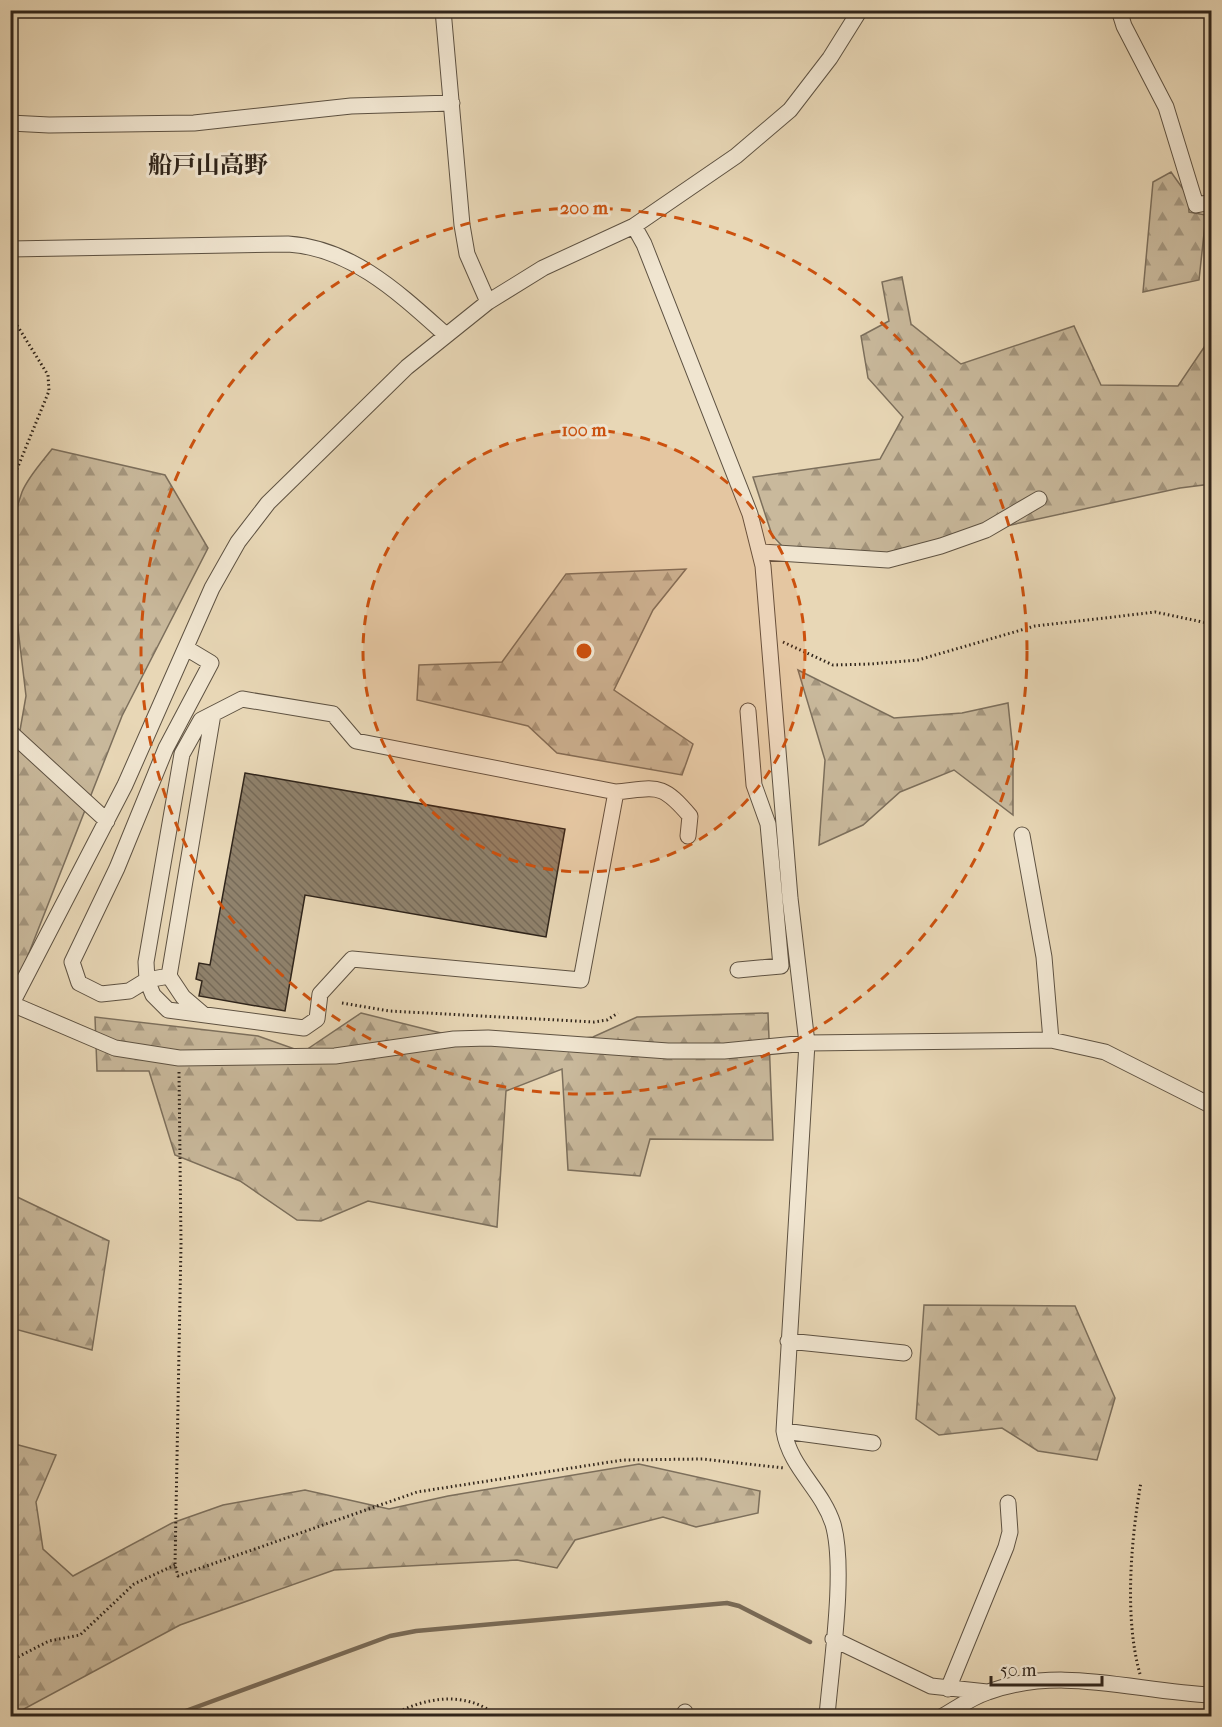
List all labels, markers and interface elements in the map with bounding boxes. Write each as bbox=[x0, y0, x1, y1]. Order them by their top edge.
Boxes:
district label: 船戸山高野 bbox=[148, 151, 268, 179]
text: 200 m bbox=[560, 198, 609, 219]
text: 100 m bbox=[561, 420, 608, 441]
centre of rings bbox=[574, 641, 594, 661]
scale bar bbox=[991, 1649, 1102, 1687]
text: 50 m bbox=[1000, 1660, 1037, 1681]

